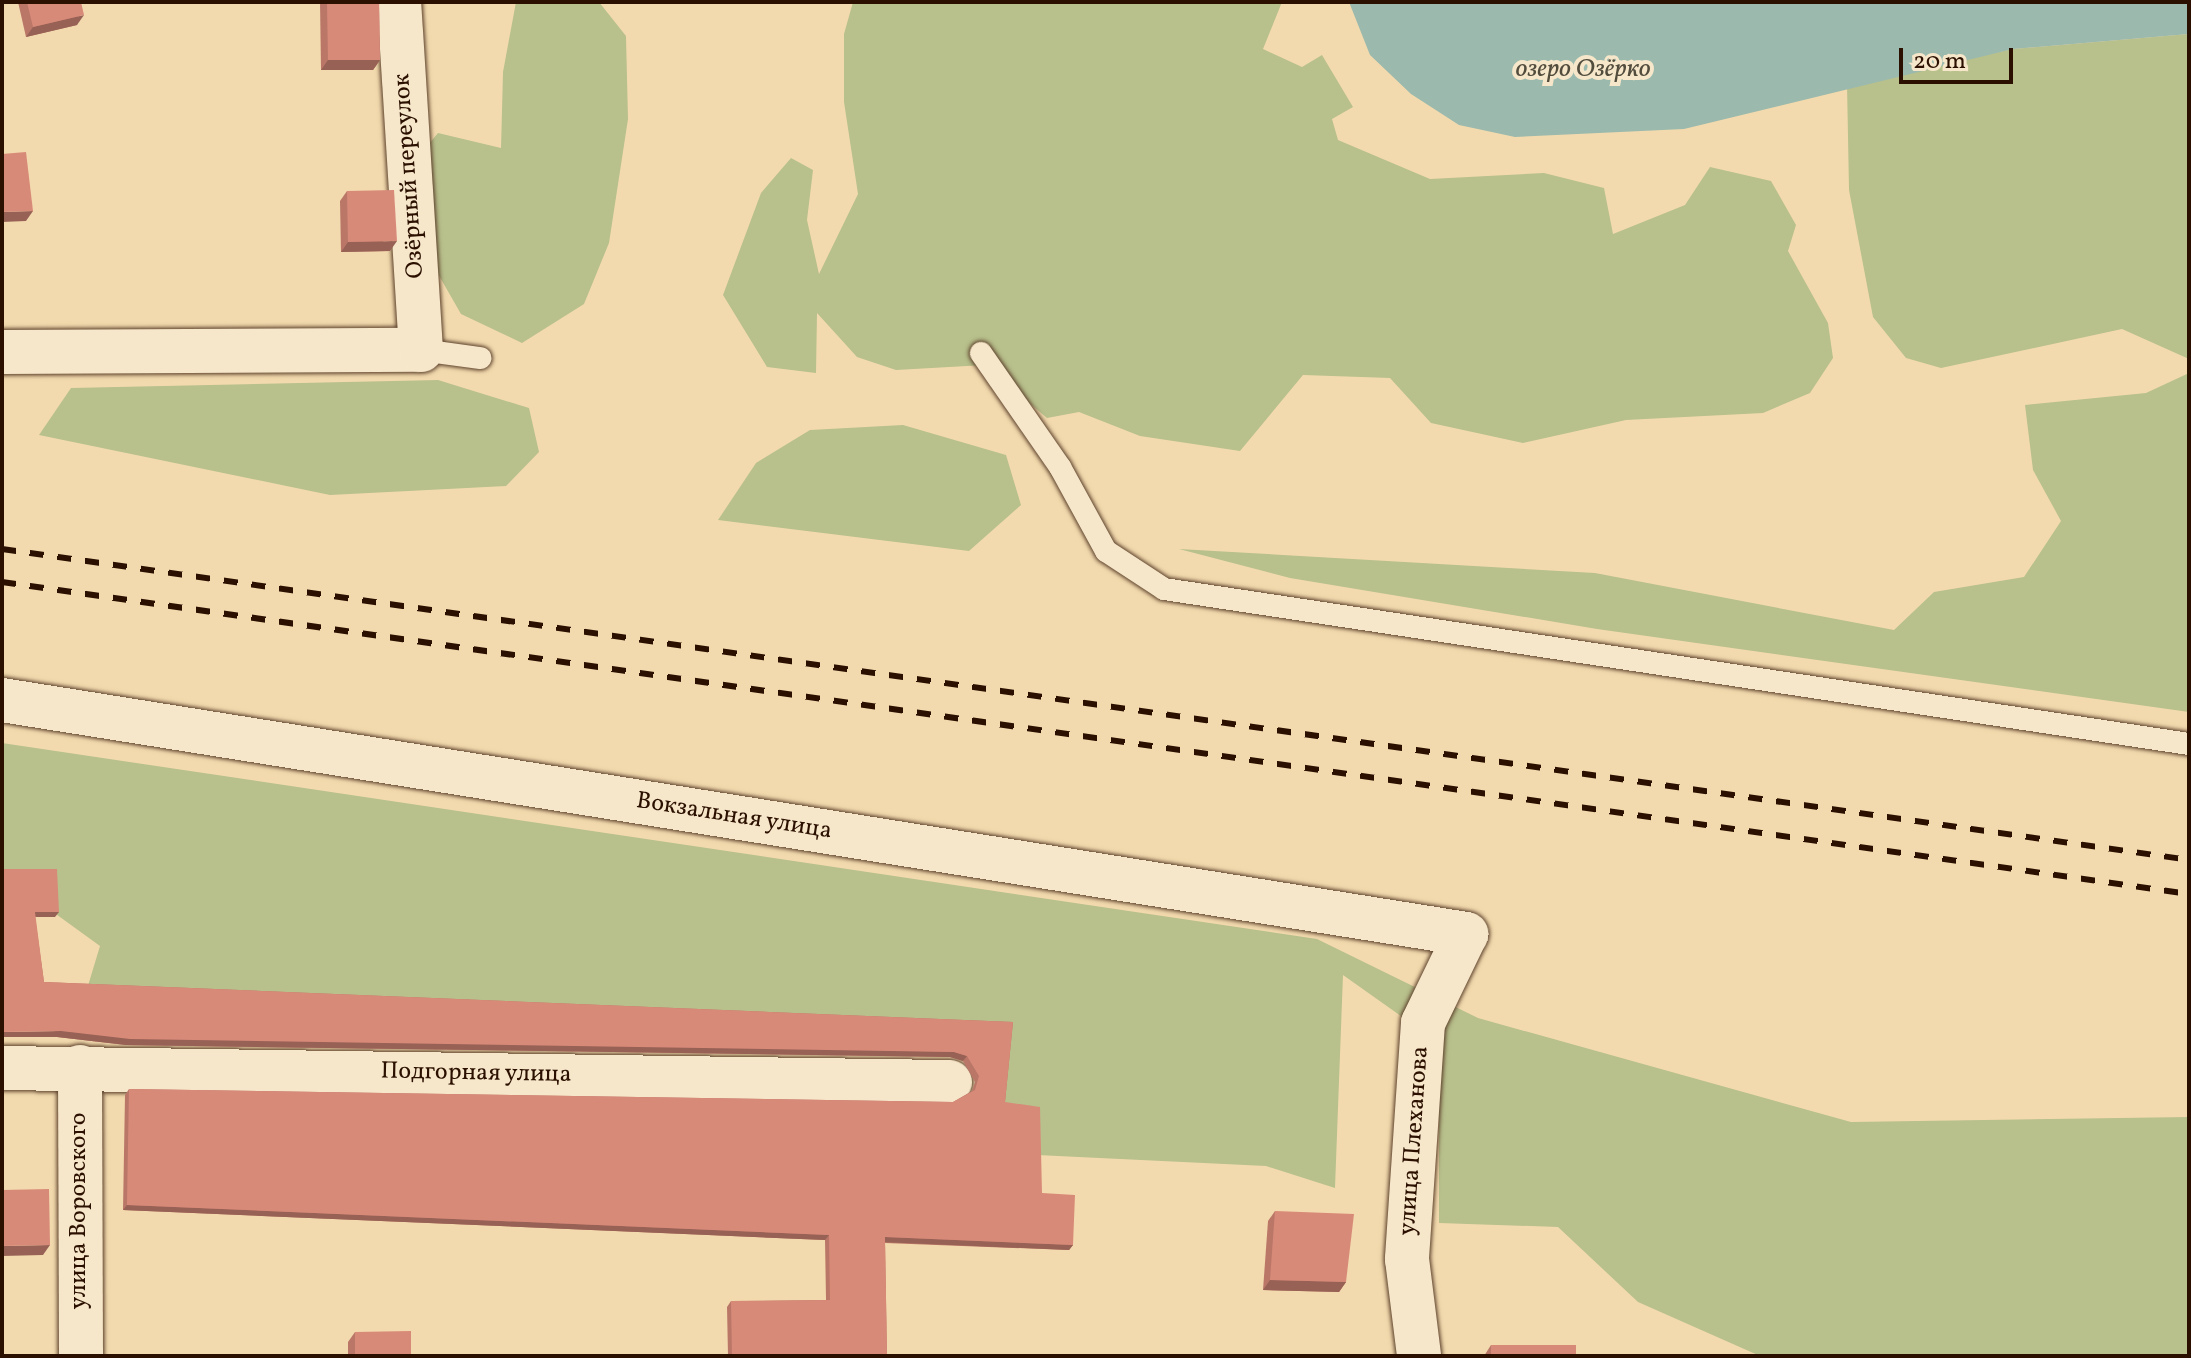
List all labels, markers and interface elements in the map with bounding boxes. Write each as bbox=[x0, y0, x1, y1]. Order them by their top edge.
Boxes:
scale bar bbox=[1903, 32, 2017, 82]
text: 20 m bbox=[1913, 45, 1966, 79]
water label: озеро Озёрко bbox=[1515, 54, 1651, 86]
street label: Озёрный переулок bbox=[388, 73, 432, 279]
street label: Вокзальная улица bbox=[634, 787, 834, 847]
street label: улица Плеханова bbox=[1394, 1045, 1436, 1237]
street label: Подгорная улица bbox=[380, 1058, 572, 1090]
street label: улица Воровского bbox=[66, 1113, 94, 1309]

